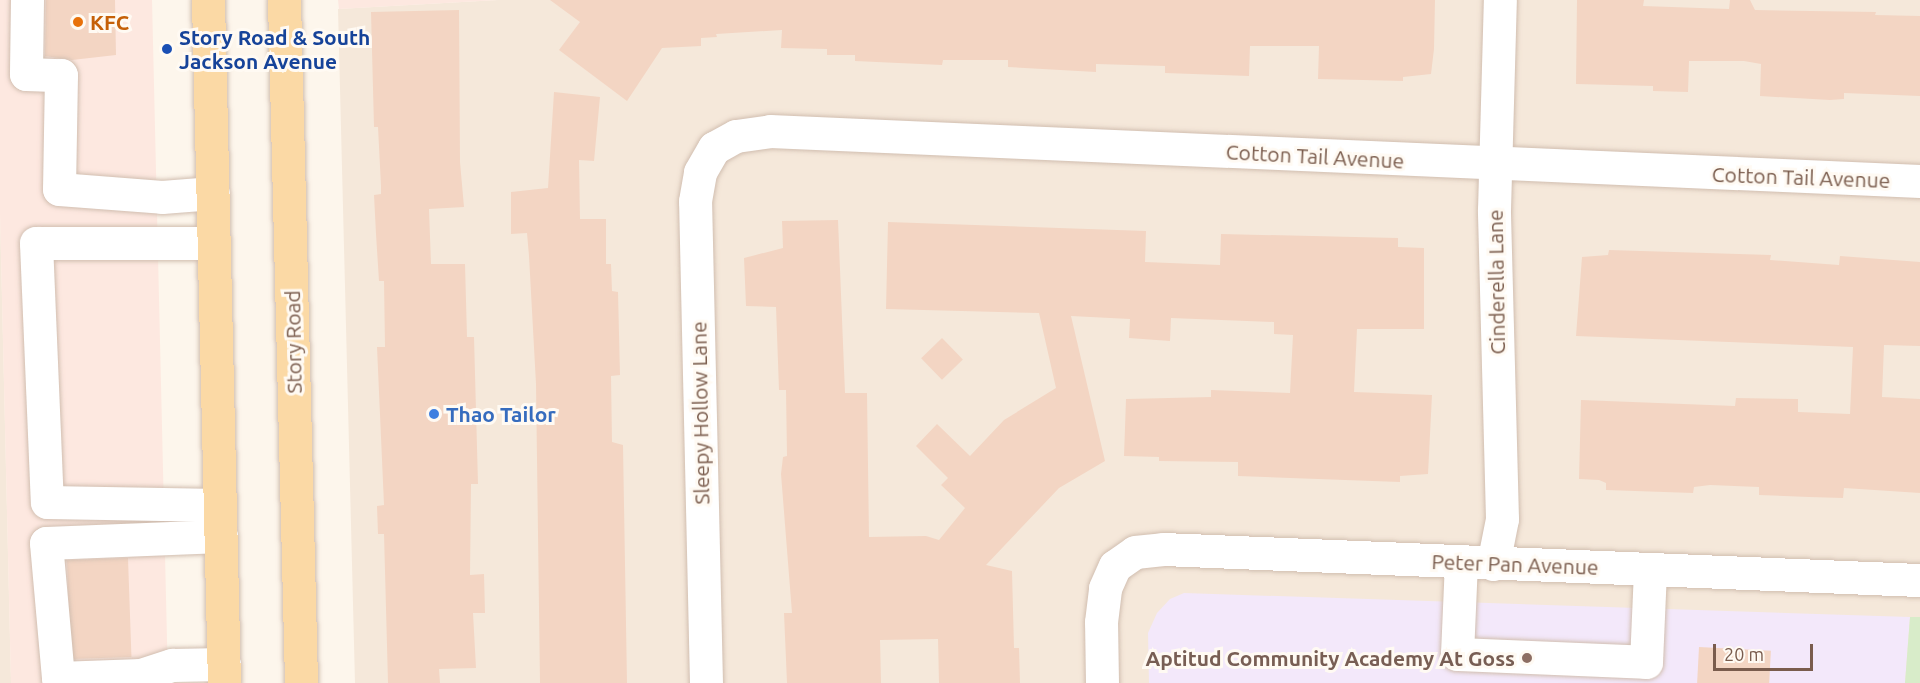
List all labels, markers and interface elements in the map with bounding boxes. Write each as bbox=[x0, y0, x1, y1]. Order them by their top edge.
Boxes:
place label: KFC bbox=[90, 9, 129, 35]
marker: KFC bbox=[71, 15, 85, 29]
place label: Story Road & South Jackson Avenue bbox=[179, 24, 370, 74]
marker: Story Road & South Jackson Avenue bbox=[160, 42, 174, 56]
street label: Cotton Tail Avenue bbox=[1225, 139, 1405, 173]
street label: Cotton Tail Avenue bbox=[1711, 161, 1891, 193]
street label: Cinderella Lane bbox=[1482, 209, 1510, 355]
street label: Story Road bbox=[280, 290, 306, 394]
street label: Sleepy Hollow Lane bbox=[686, 321, 714, 505]
place label: Thao Tailor bbox=[446, 401, 556, 427]
marker: Thao Tailor bbox=[427, 407, 441, 421]
street label: Peter Pan Avenue bbox=[1431, 548, 1599, 580]
scale bar bbox=[1716, 632, 1816, 670]
text: 20 m bbox=[1724, 644, 1764, 664]
place label: Aptitud Community Academy At Goss bbox=[1145, 645, 1515, 671]
marker: Aptitud Community Academy At Goss bbox=[1520, 651, 1534, 665]

